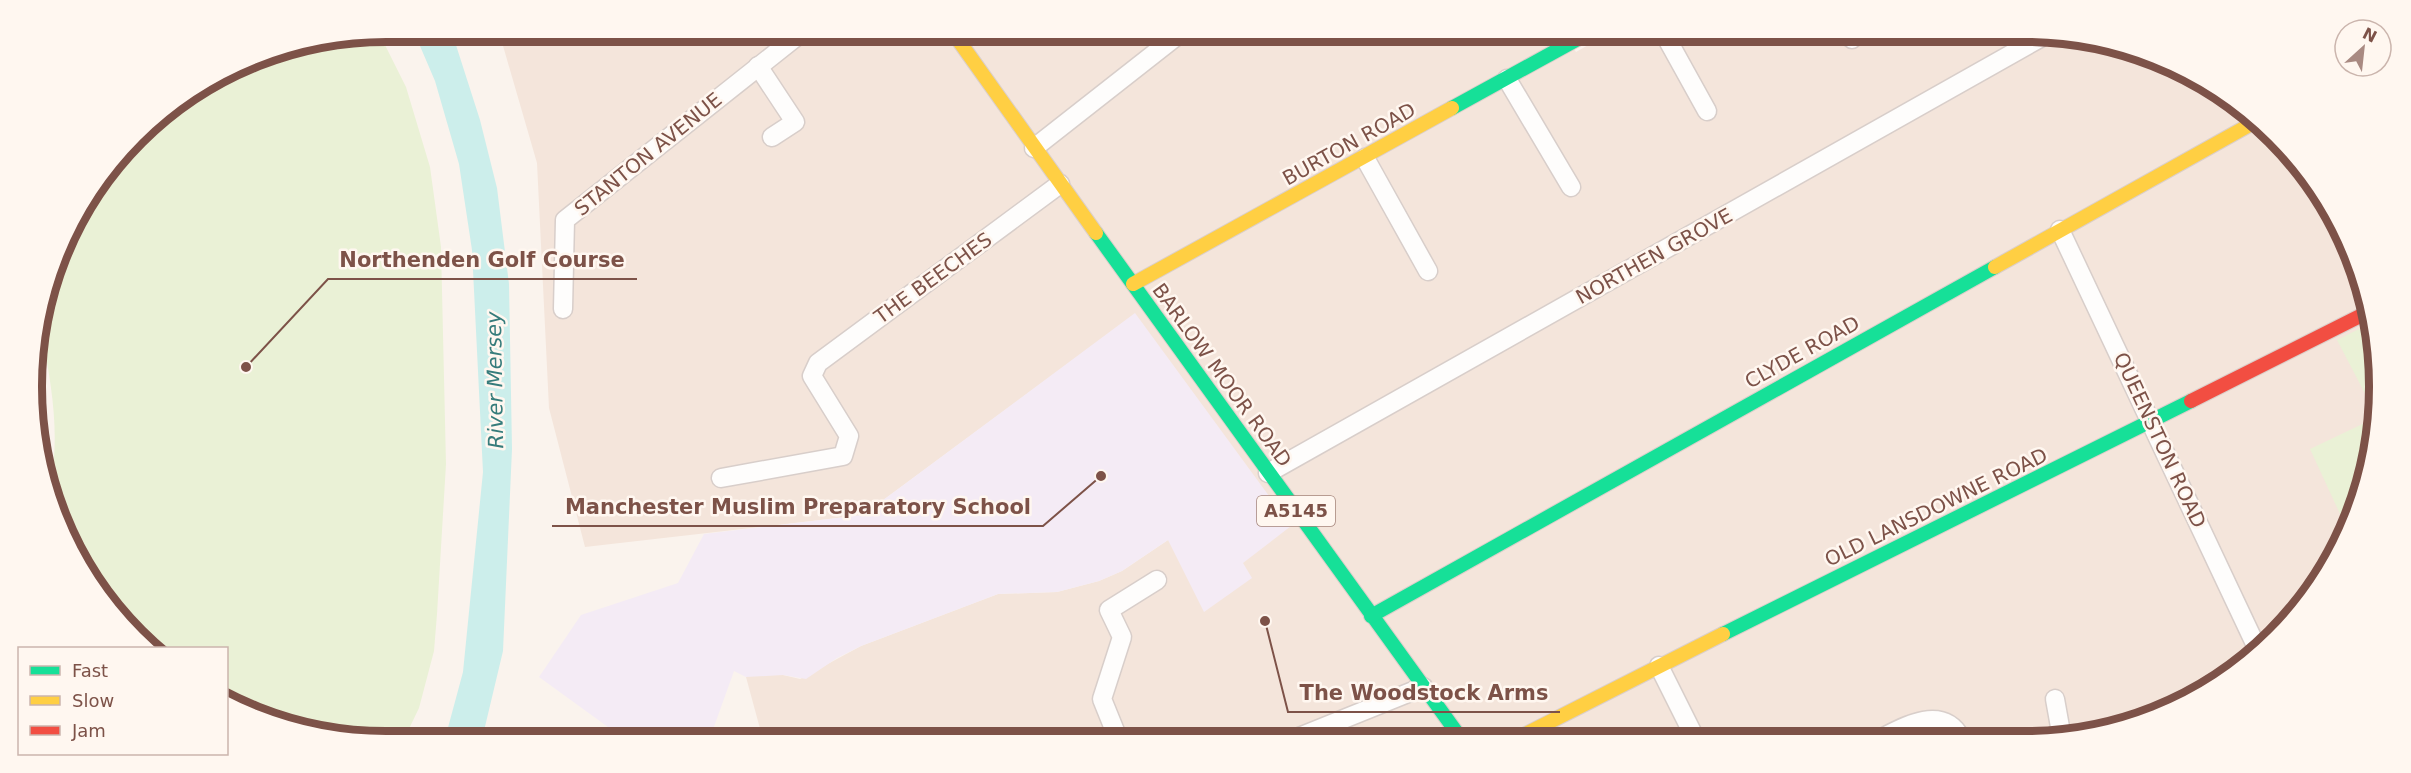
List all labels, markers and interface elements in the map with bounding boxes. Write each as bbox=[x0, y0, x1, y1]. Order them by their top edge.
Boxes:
north arrow bbox=[2333, 18, 2393, 78]
text: N bbox=[2359, 24, 2380, 47]
street label: STANTON AVENUE bbox=[570, 87, 726, 221]
street label: BURTON ROAD bbox=[1278, 98, 1420, 190]
street label: NORTHEN GROVE bbox=[1571, 203, 1737, 309]
street label: THE BEECHES bbox=[869, 227, 997, 329]
callout: Northenden Golf Course bbox=[328, 240, 637, 279]
text: Northenden Golf Course bbox=[339, 248, 625, 272]
street label: BARLOW MOOR ROAD bbox=[1147, 279, 1297, 471]
water label: River Mersey bbox=[482, 311, 508, 449]
street label: CLYDE ROAD bbox=[1740, 311, 1864, 393]
street label: QUEENSTON ROAD bbox=[2109, 348, 2211, 532]
street label: OLD LANSDOWNE ROAD bbox=[1821, 443, 2051, 571]
callout: Manchester Muslim Preparatory School bbox=[552, 487, 1043, 526]
text: Manchester Muslim Preparatory School bbox=[565, 495, 1031, 519]
road number: A5145 bbox=[1257, 496, 1335, 526]
legend bbox=[18, 647, 228, 755]
text: Fast bbox=[72, 660, 108, 681]
callout: The Woodstock Arms bbox=[1288, 673, 1560, 712]
text: The Woodstock Arms bbox=[1300, 681, 1548, 705]
text: Slow bbox=[72, 690, 114, 711]
text: Jam bbox=[71, 720, 106, 741]

